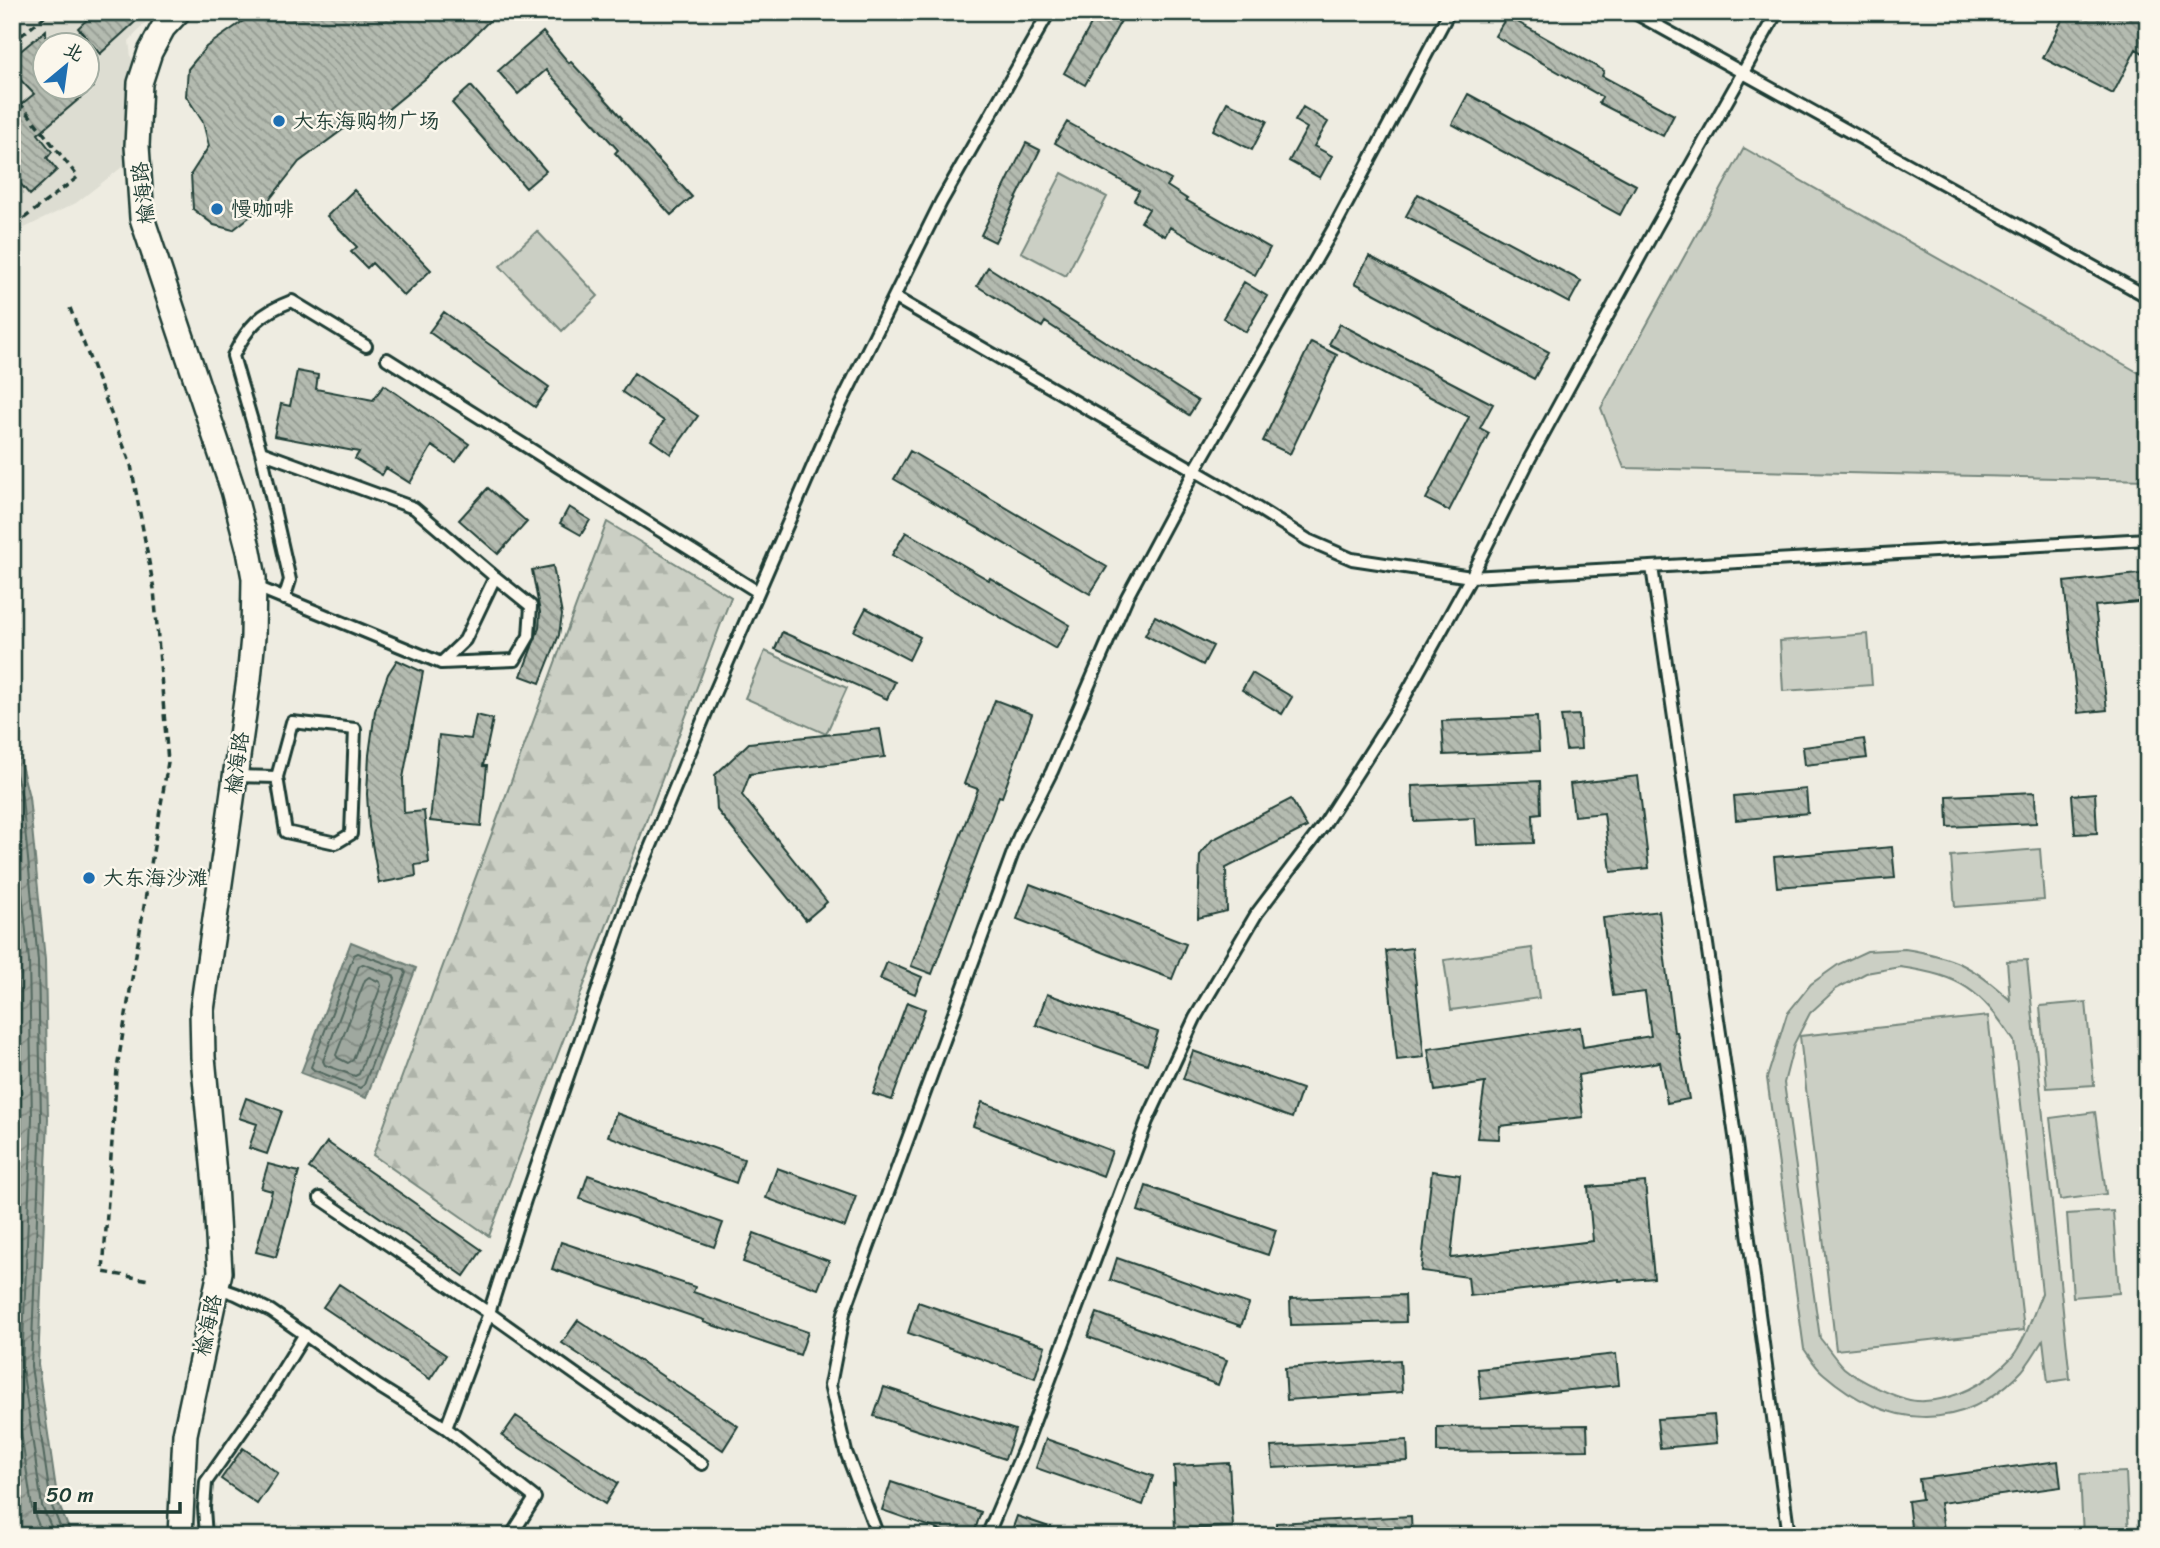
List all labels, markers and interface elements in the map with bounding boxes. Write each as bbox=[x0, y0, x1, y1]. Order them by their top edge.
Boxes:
north arrow bbox=[32, 32, 102, 102]
text: 北 bbox=[58, 33, 90, 71]
place label: 大东海购物广场 bbox=[293, 102, 440, 140]
marker: 大东海购物广场 bbox=[271, 113, 287, 129]
street label: 榆海路 bbox=[120, 159, 166, 227]
place label: 慢咖啡 bbox=[231, 190, 294, 228]
marker: 慢咖啡 bbox=[209, 201, 225, 217]
street label: 榆海路 bbox=[214, 729, 260, 797]
place label: 大东海沙滩 bbox=[103, 859, 208, 897]
marker: 大东海沙滩 bbox=[81, 870, 97, 886]
street label: 榆海路 bbox=[183, 1290, 233, 1360]
scale bar bbox=[35, 1471, 180, 1515]
text: 50 m bbox=[46, 1476, 94, 1514]

